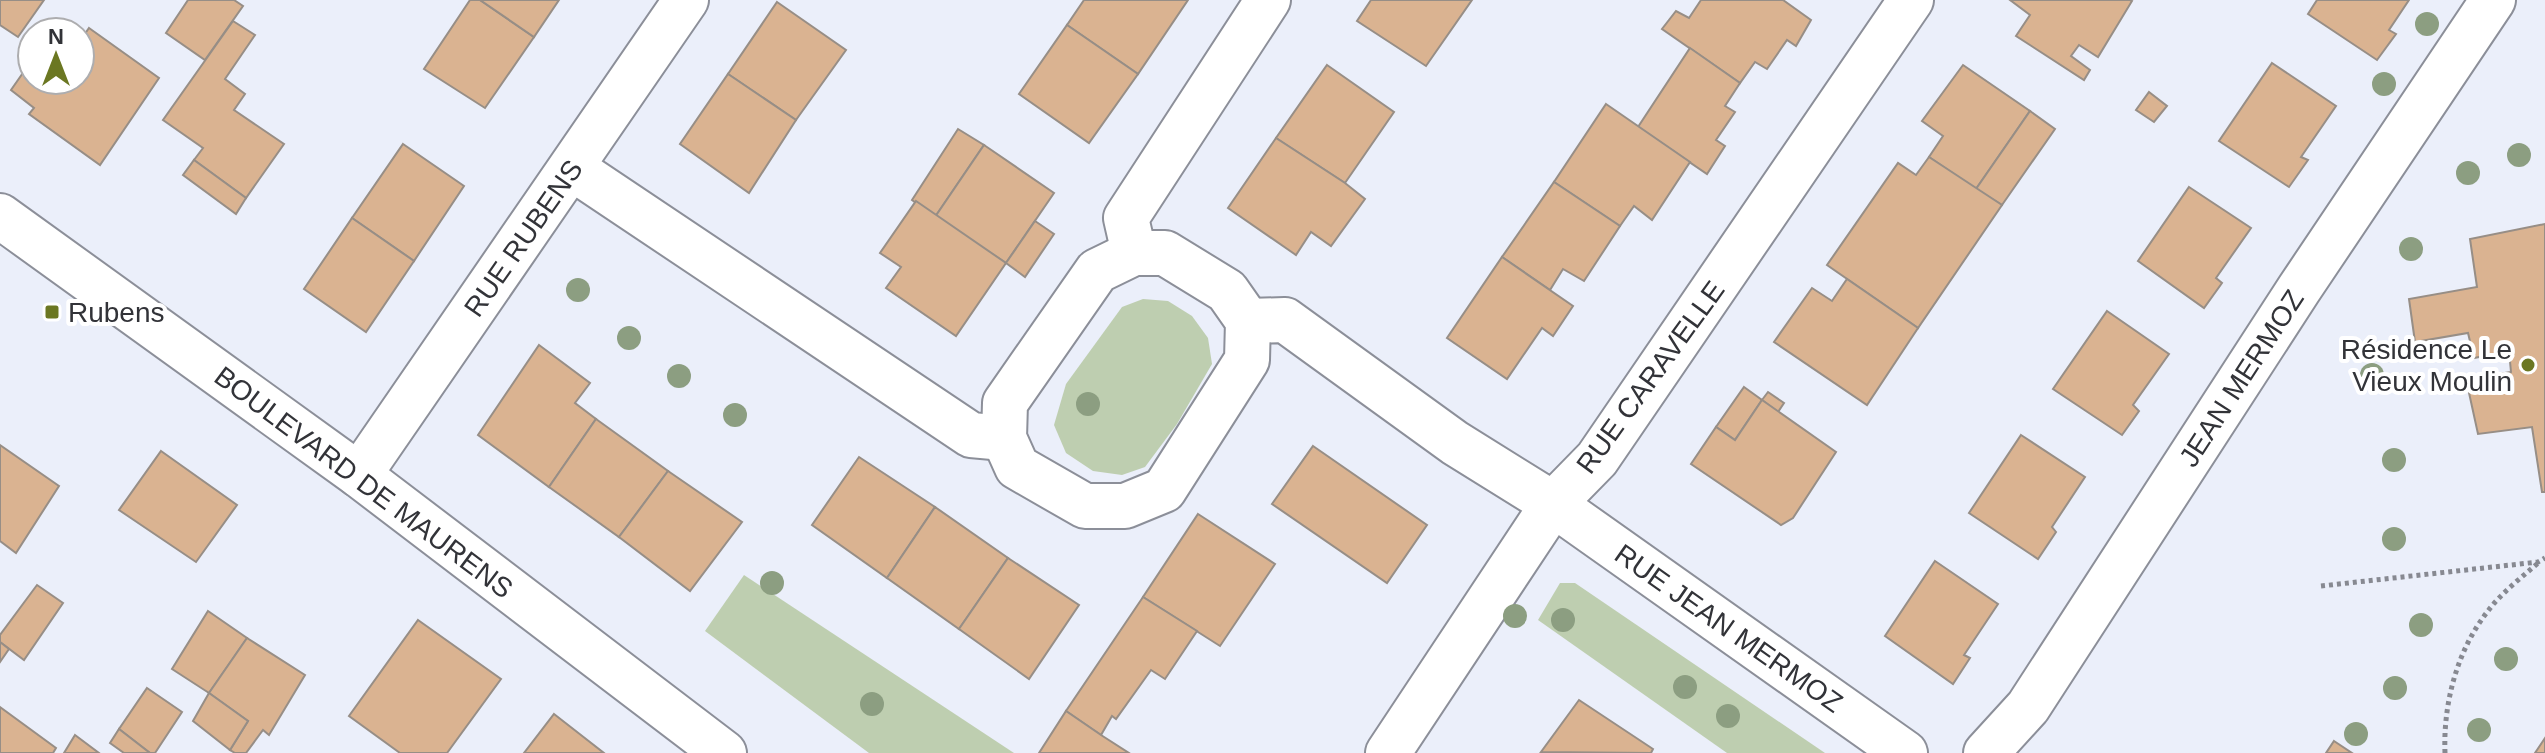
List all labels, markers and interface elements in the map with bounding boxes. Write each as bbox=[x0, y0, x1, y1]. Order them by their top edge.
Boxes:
north arrow bbox=[16, 16, 96, 96]
text: N bbox=[48, 24, 64, 49]
street label: RUE RUBENS bbox=[458, 154, 589, 322]
street label: RUE CARAVELLE bbox=[1570, 275, 1730, 479]
street label: JEAN MERMOZ bbox=[2173, 284, 2310, 472]
place label: Rubens bbox=[68, 297, 165, 328]
marker: Rubens bbox=[43, 303, 61, 321]
place label: Résidence Le Vieux Moulin bbox=[2341, 334, 2512, 397]
marker: Résidence Le Vieux Moulin bbox=[2519, 356, 2537, 374]
street label: BOULEVARD DE MAURENS bbox=[209, 360, 519, 605]
street label: RUE JEAN MERMOZ bbox=[1609, 538, 1848, 719]

